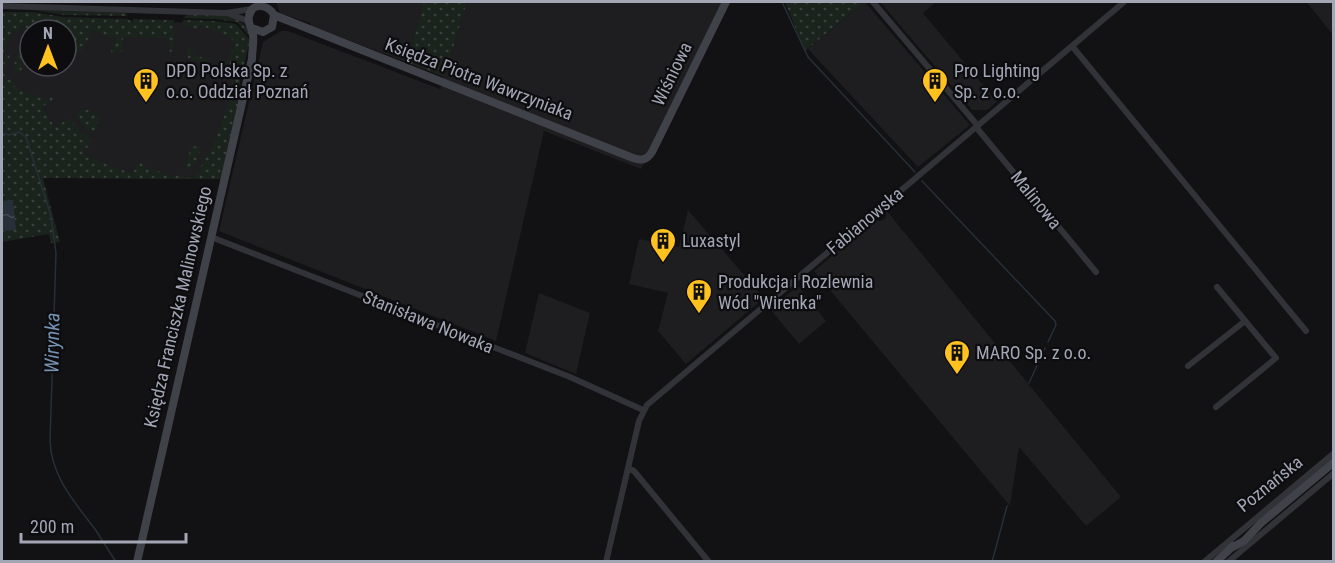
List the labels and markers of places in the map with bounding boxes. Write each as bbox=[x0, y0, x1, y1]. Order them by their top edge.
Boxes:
place label: DPD Polska Sp. z o.o. Oddział Poznań bbox=[166, 60, 308, 102]
place label: Pro Lighting Sp. z o.o. bbox=[954, 60, 1040, 102]
building icon: DPD Polska Sp. z o.o. Oddział Poznań bbox=[131, 66, 161, 104]
building icon: Pro Lighting Sp. z o.o. bbox=[920, 66, 950, 104]
building icon: Luxastyl bbox=[648, 226, 678, 264]
place label: Luxastyl bbox=[682, 230, 741, 251]
place label: Produkcja i Rozlewnia Wód "Wirenka" bbox=[718, 271, 873, 313]
building icon: Produkcja i Rozlewnia Wód "Wirenka" bbox=[684, 277, 714, 315]
building icon: MARO Sp. z o.o. bbox=[942, 338, 972, 376]
place label: MARO Sp. z o.o. bbox=[976, 342, 1091, 363]

